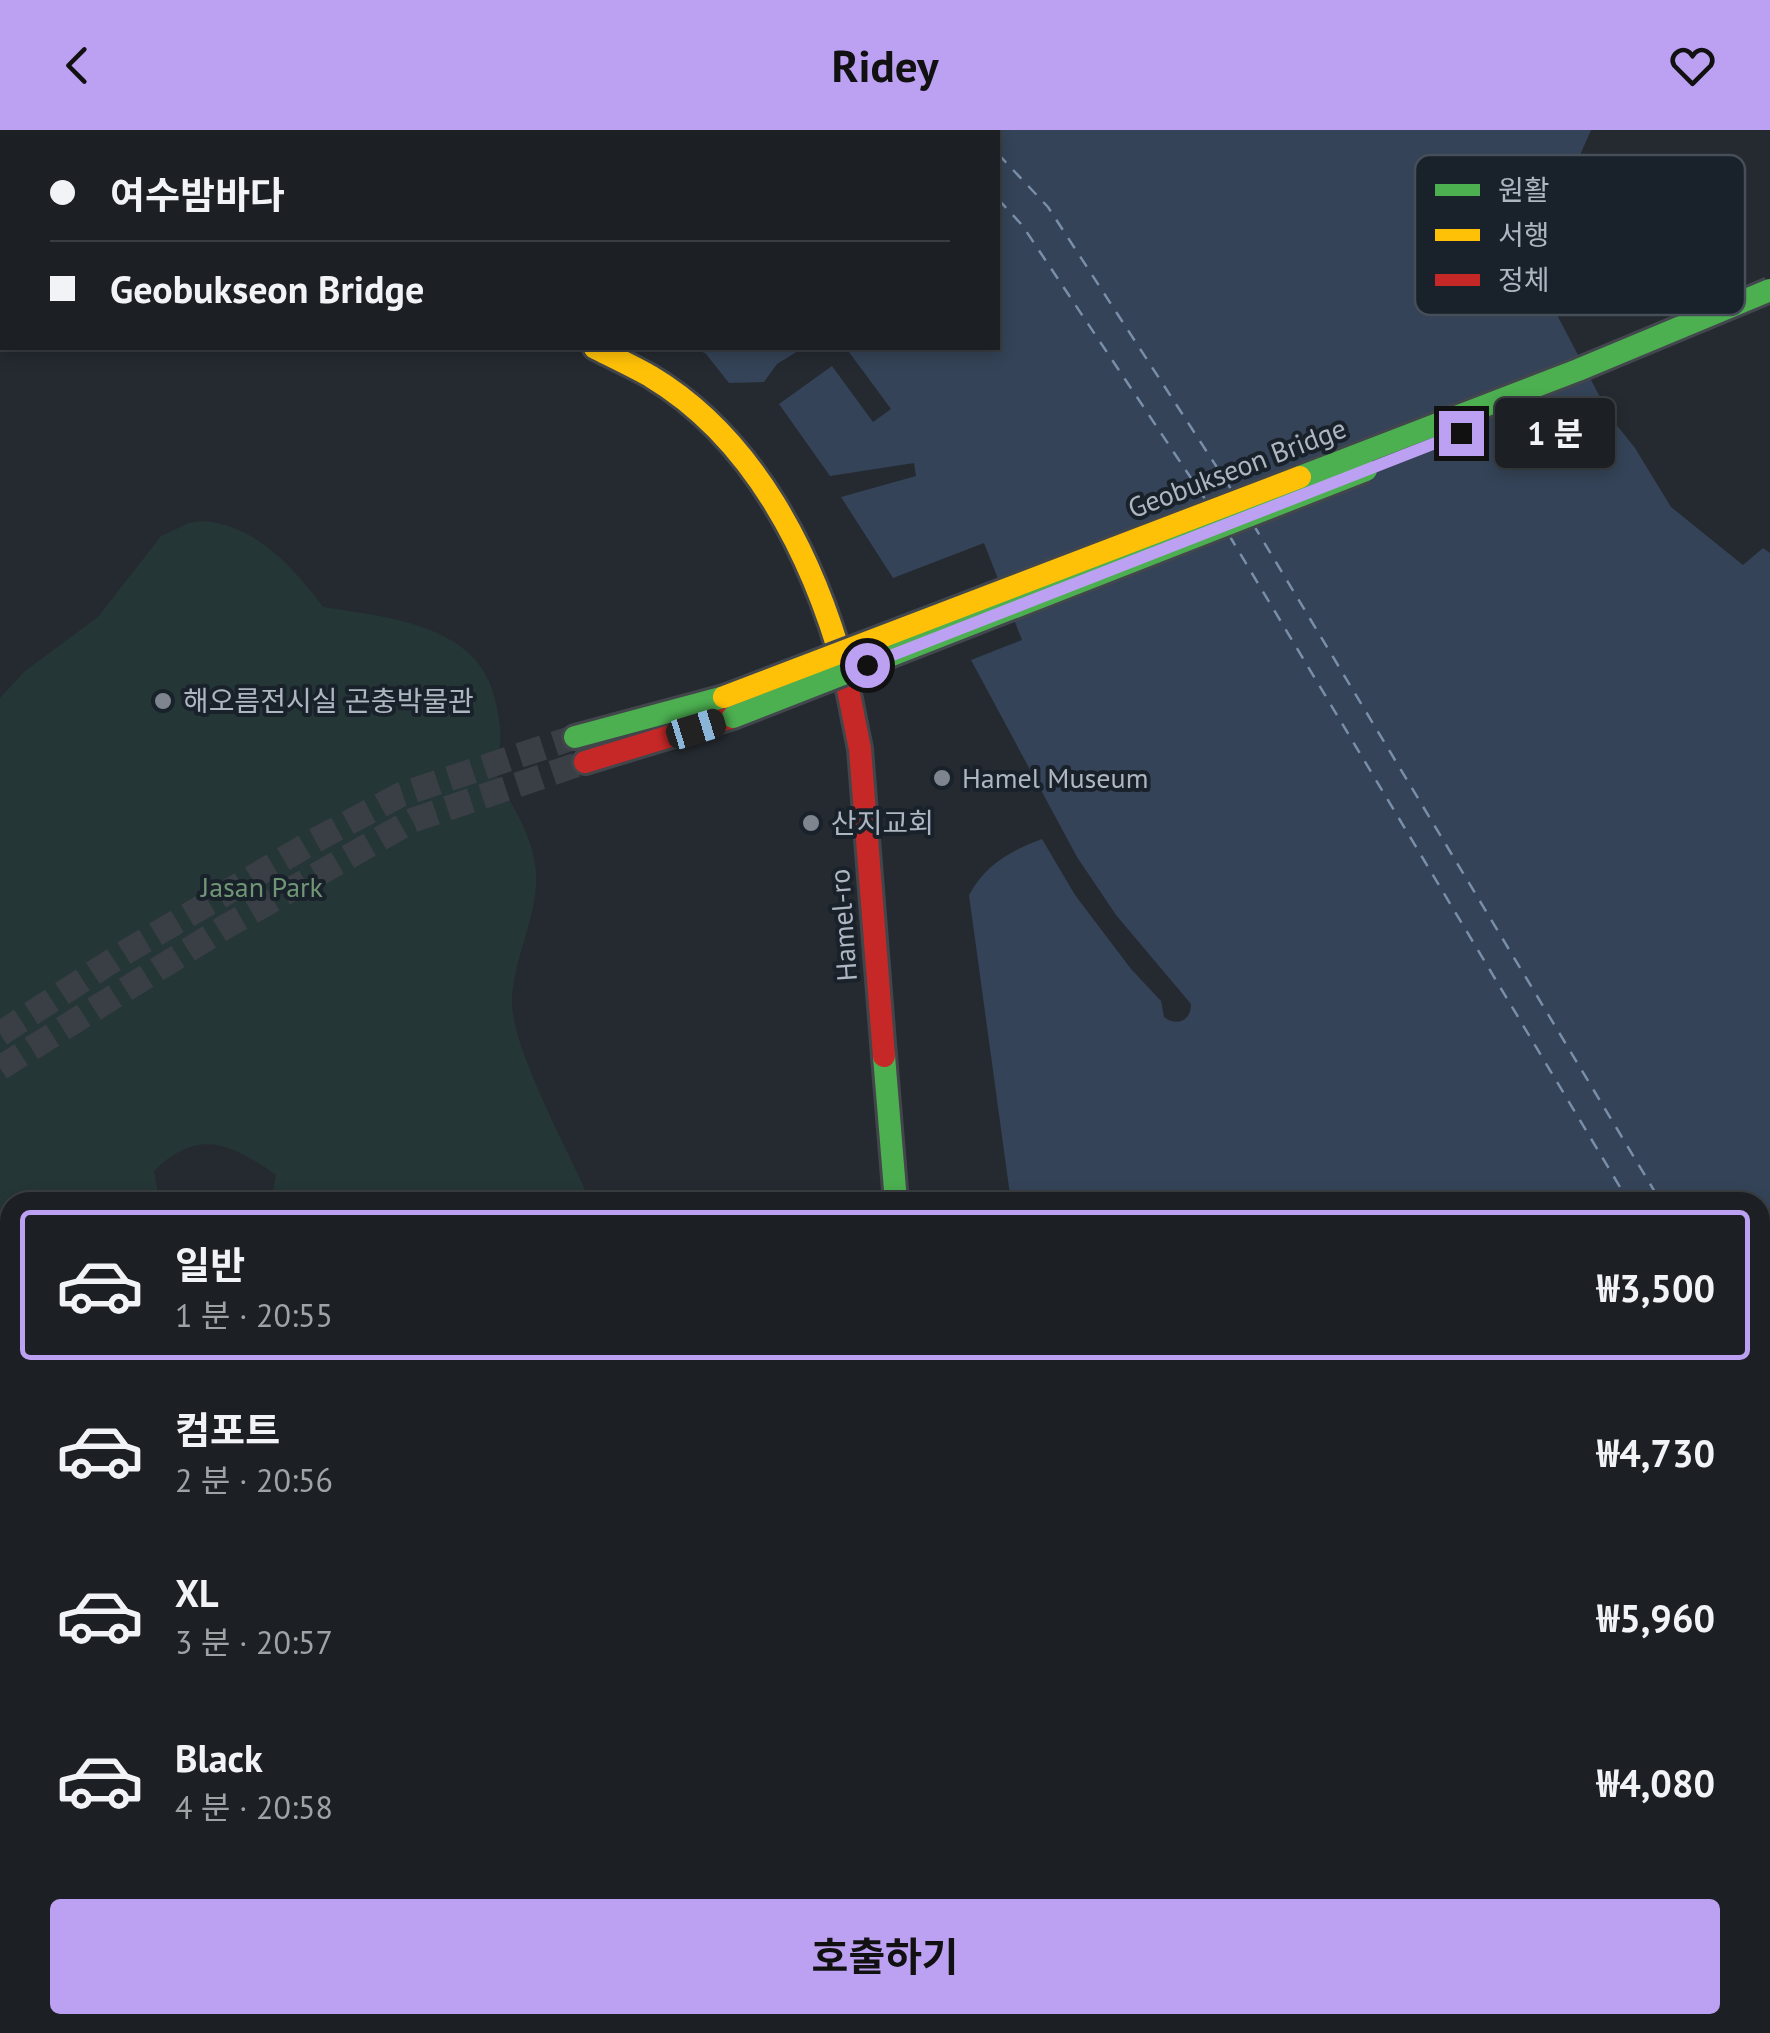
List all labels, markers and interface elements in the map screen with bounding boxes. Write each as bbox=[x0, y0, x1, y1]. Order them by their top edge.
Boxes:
text: Ridey bbox=[831, 36, 939, 94]
icon: back bbox=[50, 38, 105, 93]
icon: heart bbox=[1665, 38, 1720, 93]
legend bbox=[1415, 155, 1745, 315]
text: 여수밤바다 bbox=[110, 170, 285, 219]
text: 원활 bbox=[1498, 171, 1550, 208]
text: 서행 bbox=[1498, 216, 1550, 253]
text: 정체 bbox=[1498, 261, 1550, 298]
text: Geobukseon Bridge bbox=[110, 264, 424, 313]
callout: 1 분 bbox=[1496, 398, 1616, 468]
street label: Geobukseon Bridge bbox=[1122, 409, 1351, 526]
route end bbox=[1439, 411, 1484, 456]
text: 1 분 bbox=[1527, 412, 1583, 454]
route start bbox=[845, 643, 890, 688]
place label: 해오름전시실 곤충박물관 bbox=[183, 682, 474, 719]
marker: 해오름전시실 곤충박물관 bbox=[152, 690, 174, 712]
car bbox=[663, 706, 729, 752]
place label: Hamel Museum bbox=[962, 759, 1148, 796]
marker: Hamel Museum bbox=[931, 767, 953, 789]
place label: 산지교회 bbox=[831, 804, 934, 841]
marker: 산지교회 bbox=[800, 812, 822, 834]
park label: Jasan Park bbox=[200, 868, 324, 905]
street label: Hamel-ro bbox=[820, 868, 865, 982]
icon: car bbox=[55, 1240, 145, 1330]
text: 일반 bbox=[175, 1240, 245, 1289]
text: ₩3,500 bbox=[1597, 1263, 1715, 1312]
text: 1 분 · 20:55 bbox=[175, 1294, 333, 1336]
icon: car bbox=[55, 1405, 145, 1495]
text: 컴포트 bbox=[175, 1405, 280, 1454]
text: ₩4,730 bbox=[1597, 1428, 1715, 1477]
text: 2 분 · 20:56 bbox=[175, 1459, 333, 1501]
text: XL bbox=[175, 1568, 219, 1617]
icon: car bbox=[55, 1570, 145, 1660]
text: ₩5,960 bbox=[1597, 1593, 1715, 1642]
text: 3 분 · 20:57 bbox=[175, 1621, 333, 1663]
text: Black bbox=[175, 1733, 263, 1782]
icon: car bbox=[55, 1735, 145, 1825]
text: ₩4,080 bbox=[1597, 1758, 1715, 1807]
text: 4 분 · 20:58 bbox=[175, 1786, 333, 1828]
button: 호출하기 bbox=[50, 1899, 1720, 2014]

